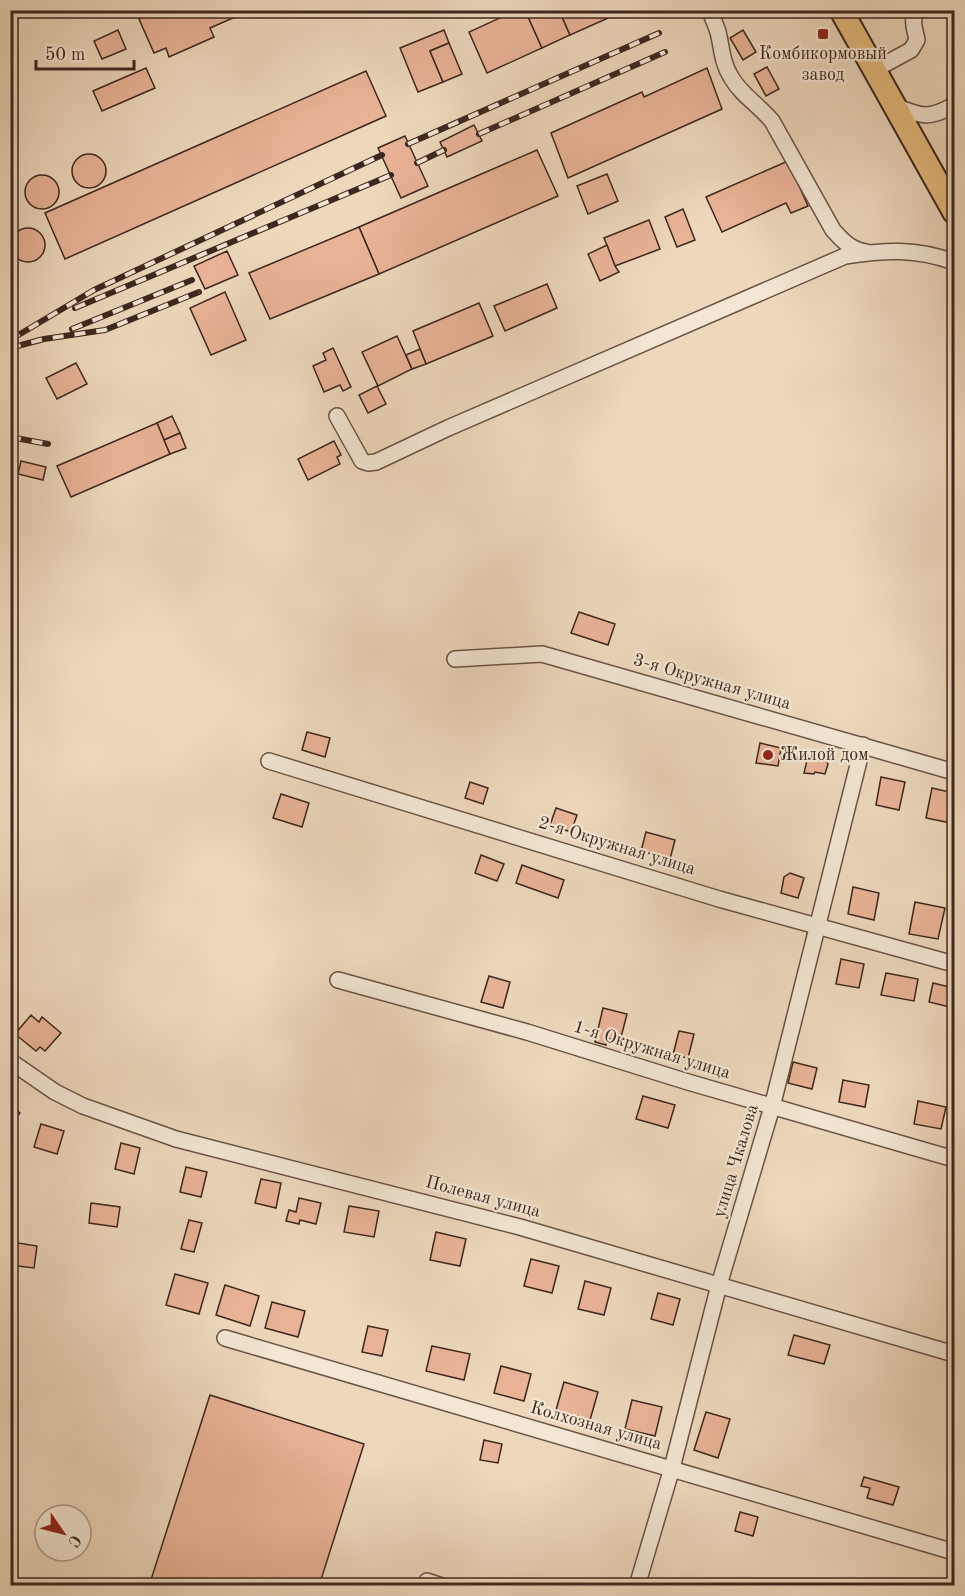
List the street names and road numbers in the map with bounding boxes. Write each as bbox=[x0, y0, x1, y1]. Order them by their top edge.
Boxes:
street label: 3-я Окружная улица bbox=[631, 651, 793, 713]
street label: 2-я Окружная улица bbox=[536, 814, 698, 878]
street label: 1-я Окружная улица bbox=[571, 1018, 733, 1082]
street label: улица Чкалова bbox=[710, 1102, 762, 1220]
street label: Полевая улица bbox=[423, 1173, 543, 1221]
street label: Колхозная улица bbox=[528, 1399, 664, 1453]

